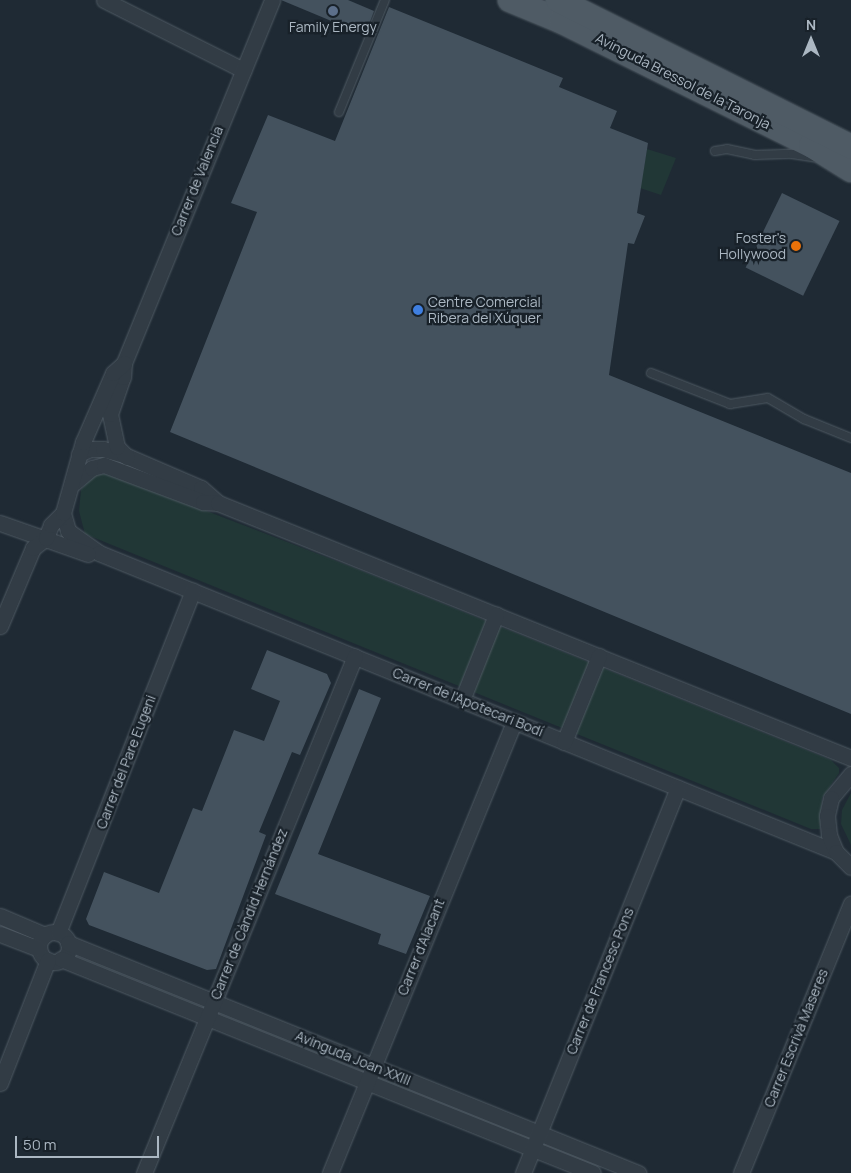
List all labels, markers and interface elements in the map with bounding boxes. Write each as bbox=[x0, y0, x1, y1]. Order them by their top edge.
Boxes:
marker: Family Energy bbox=[327, 5, 339, 17]
north arrow bbox=[786, 15, 836, 65]
text: N bbox=[806, 15, 816, 34]
place label: Family Energy bbox=[289, 19, 377, 35]
street label: Avinguda Bressol de la Taronja bbox=[593, 29, 773, 133]
street label: Carrer de Valencia bbox=[167, 124, 227, 238]
place label: Foster's Hollywood bbox=[719, 230, 786, 262]
marker: Foster's Hollywood bbox=[790, 240, 802, 252]
place label: Centre Comercial Ribera del Xúquer bbox=[428, 294, 541, 326]
marker: Centre Comercial Ribera del Xúquer bbox=[412, 304, 424, 316]
street label: Carrer de l'Apotecari Bodí bbox=[390, 664, 546, 740]
street label: Carrer del Pare Eugeni bbox=[93, 693, 159, 831]
street label: Carrer de Càndid Hernández bbox=[207, 826, 291, 1002]
street label: Carrer d'Alacant bbox=[394, 896, 448, 998]
street label: Carrer de Francesc Pons bbox=[563, 905, 637, 1057]
street label: Carrer Escrivà Maseres bbox=[760, 966, 832, 1110]
street label: Avinguda Joan XXIII bbox=[293, 1027, 413, 1089]
scale bar bbox=[18, 1126, 161, 1158]
text: 50 m bbox=[23, 1134, 57, 1155]

